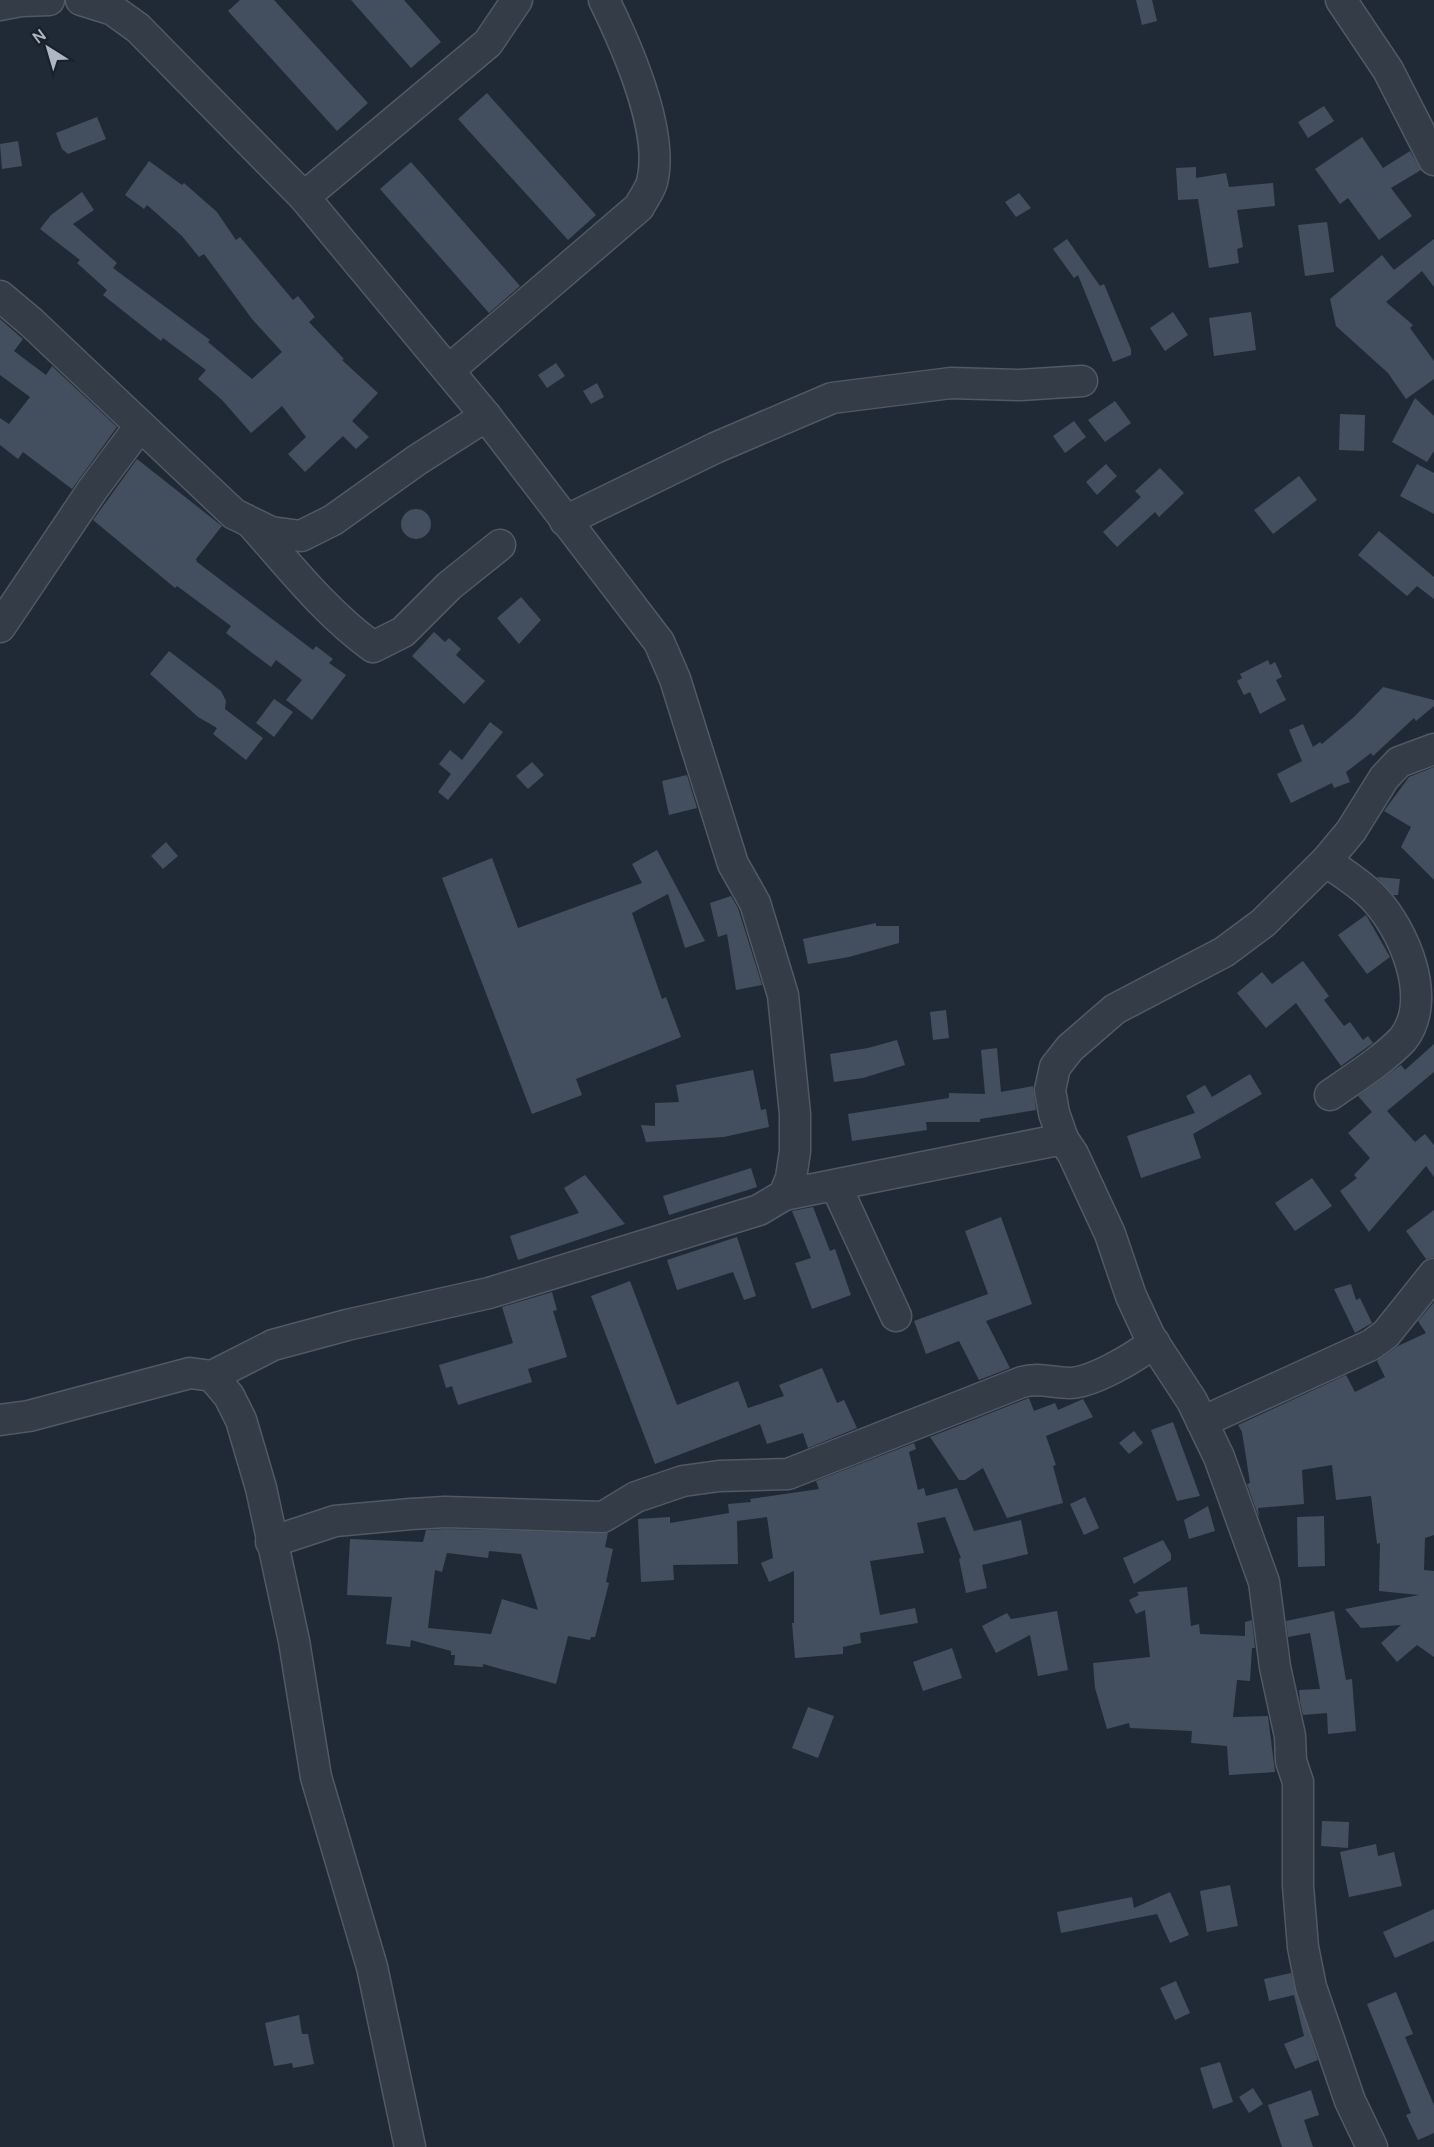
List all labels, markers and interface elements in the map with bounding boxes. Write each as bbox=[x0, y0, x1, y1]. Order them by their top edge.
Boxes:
north arrow bbox=[18, 18, 78, 78]
text: N bbox=[28, 24, 50, 48]

